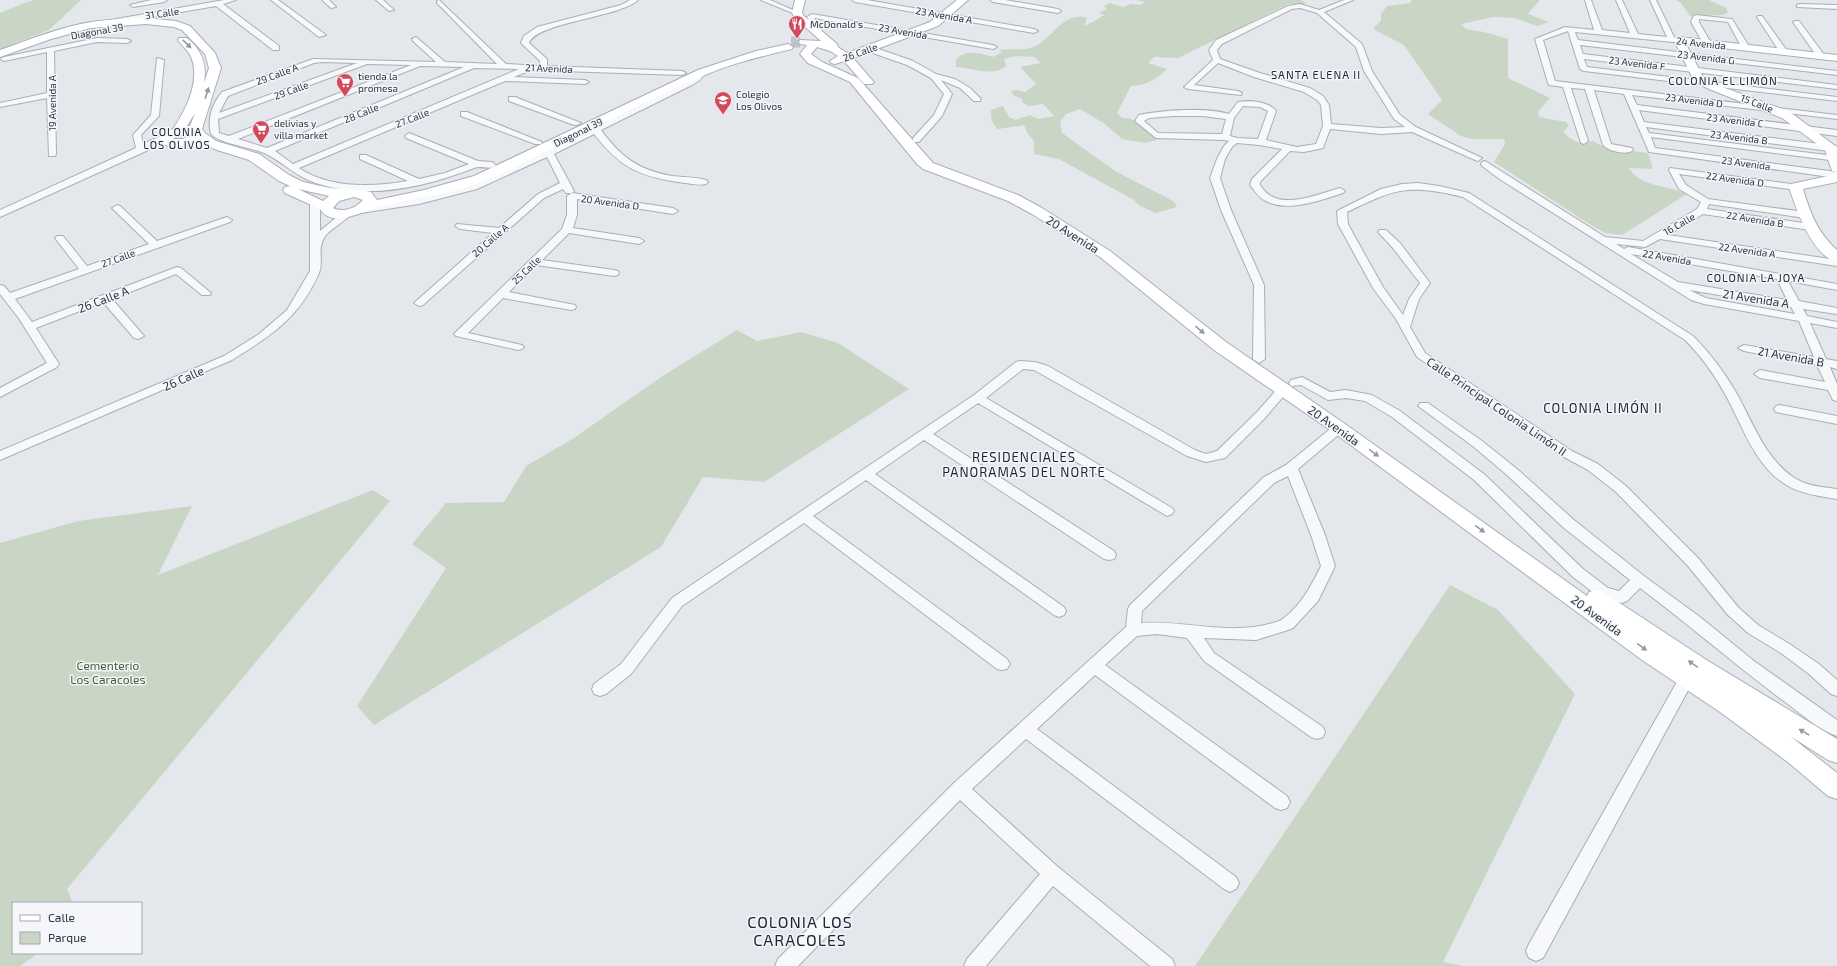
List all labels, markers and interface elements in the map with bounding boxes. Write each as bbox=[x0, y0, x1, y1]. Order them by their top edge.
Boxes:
street label: 23 Avenida A bbox=[915, 4, 974, 26]
street label: 31 Calle bbox=[144, 5, 180, 21]
restaurant icon: McDonald's bbox=[787, 14, 807, 39]
place label: McDonald's bbox=[810, 18, 863, 30]
street label: Diagonal 39 bbox=[70, 20, 125, 42]
street label: 23 Avenida bbox=[878, 21, 928, 41]
street label: 24 Avenida bbox=[1676, 34, 1726, 52]
one-way arrow bbox=[182, 39, 192, 49]
street label: 26 Calle bbox=[841, 40, 879, 64]
street label: 23 Avenida G bbox=[1677, 48, 1735, 66]
street label: 23 Avenida F bbox=[1608, 54, 1667, 72]
street label: 29 Calle A bbox=[254, 61, 301, 87]
street label: 21 Avenida bbox=[525, 61, 573, 75]
district label: SANTA ELENA II bbox=[1271, 68, 1361, 81]
place label: tienda la promesa bbox=[358, 70, 398, 94]
supermarket icon: tienda la promesa bbox=[335, 72, 355, 97]
street label: 19 Avenida A bbox=[46, 74, 58, 131]
district label: COLONIA EL LIMÓN bbox=[1668, 74, 1778, 87]
street label: 29 Calle bbox=[272, 78, 310, 102]
one-way arrow bbox=[204, 86, 210, 98]
place label: Colegio Los Olivos bbox=[736, 88, 782, 112]
school or university icon: Colegio Los Olivos bbox=[713, 90, 733, 115]
street label: 23 Avenida D bbox=[1664, 90, 1724, 110]
street label: 15 Calle bbox=[1739, 91, 1775, 115]
street label: 28 Calle bbox=[342, 101, 380, 125]
street label: 27 Calle bbox=[393, 106, 431, 130]
street label: 23 Avenida C bbox=[1706, 111, 1764, 129]
street label: Diagonal 39 bbox=[551, 115, 605, 149]
place label: delivias y villa market bbox=[274, 117, 328, 141]
supermarket icon: delivias y villa market bbox=[251, 119, 271, 144]
district label: COLONIA LOS OLIVOS bbox=[143, 125, 211, 151]
street label: 23 Avenida B bbox=[1710, 128, 1768, 146]
street label: 23 Avenida bbox=[1721, 154, 1771, 172]
street label: 22 Avenida D bbox=[1705, 169, 1765, 189]
street label: 20 Avenida D bbox=[580, 192, 640, 212]
street label: 22 Avenida B bbox=[1726, 209, 1784, 229]
street label: 16 Calle bbox=[1661, 210, 1697, 238]
street label: 20 Avenida bbox=[1044, 212, 1102, 256]
street label: 20 Calle A bbox=[469, 220, 511, 259]
street label: 22 Avenida A bbox=[1718, 240, 1777, 260]
street label: 27 Calle bbox=[99, 246, 137, 270]
street label: 22 Avenida bbox=[1642, 247, 1692, 267]
street label: 25 Calle bbox=[509, 253, 543, 287]
district label: COLONIA LA JOYA bbox=[1707, 271, 1805, 284]
street label: 26 Calle A bbox=[76, 283, 131, 315]
street label: 21 Avenida A bbox=[1722, 286, 1791, 310]
one-way arrow bbox=[1194, 325, 1205, 334]
street label: 21 Avenida B bbox=[1757, 343, 1825, 369]
street label: Calle Principal Colonia Limón II bbox=[1424, 354, 1570, 458]
street label: 26 Calle bbox=[160, 363, 206, 393]
district label: COLONIA LIMÓN II bbox=[1543, 399, 1663, 416]
street label: 20 Avenida bbox=[1306, 402, 1362, 448]
district label: RESIDENCIALES PANORAMAS DEL NORTE bbox=[942, 449, 1106, 480]
one-way arrow bbox=[1369, 449, 1380, 457]
one-way arrow bbox=[1474, 525, 1485, 534]
street label: 20 Avenida bbox=[1569, 592, 1625, 638]
one-way arrow bbox=[1636, 643, 1647, 651]
park label: Cementerio Los Caracoles bbox=[70, 658, 146, 686]
one-way arrow bbox=[1688, 660, 1698, 668]
one-way arrow bbox=[1799, 728, 1809, 736]
legend bbox=[12, 902, 142, 954]
text: Calle bbox=[48, 910, 75, 924]
district label: COLONIA LOS CARACOLES bbox=[747, 912, 853, 949]
text: Parque bbox=[48, 930, 86, 944]

